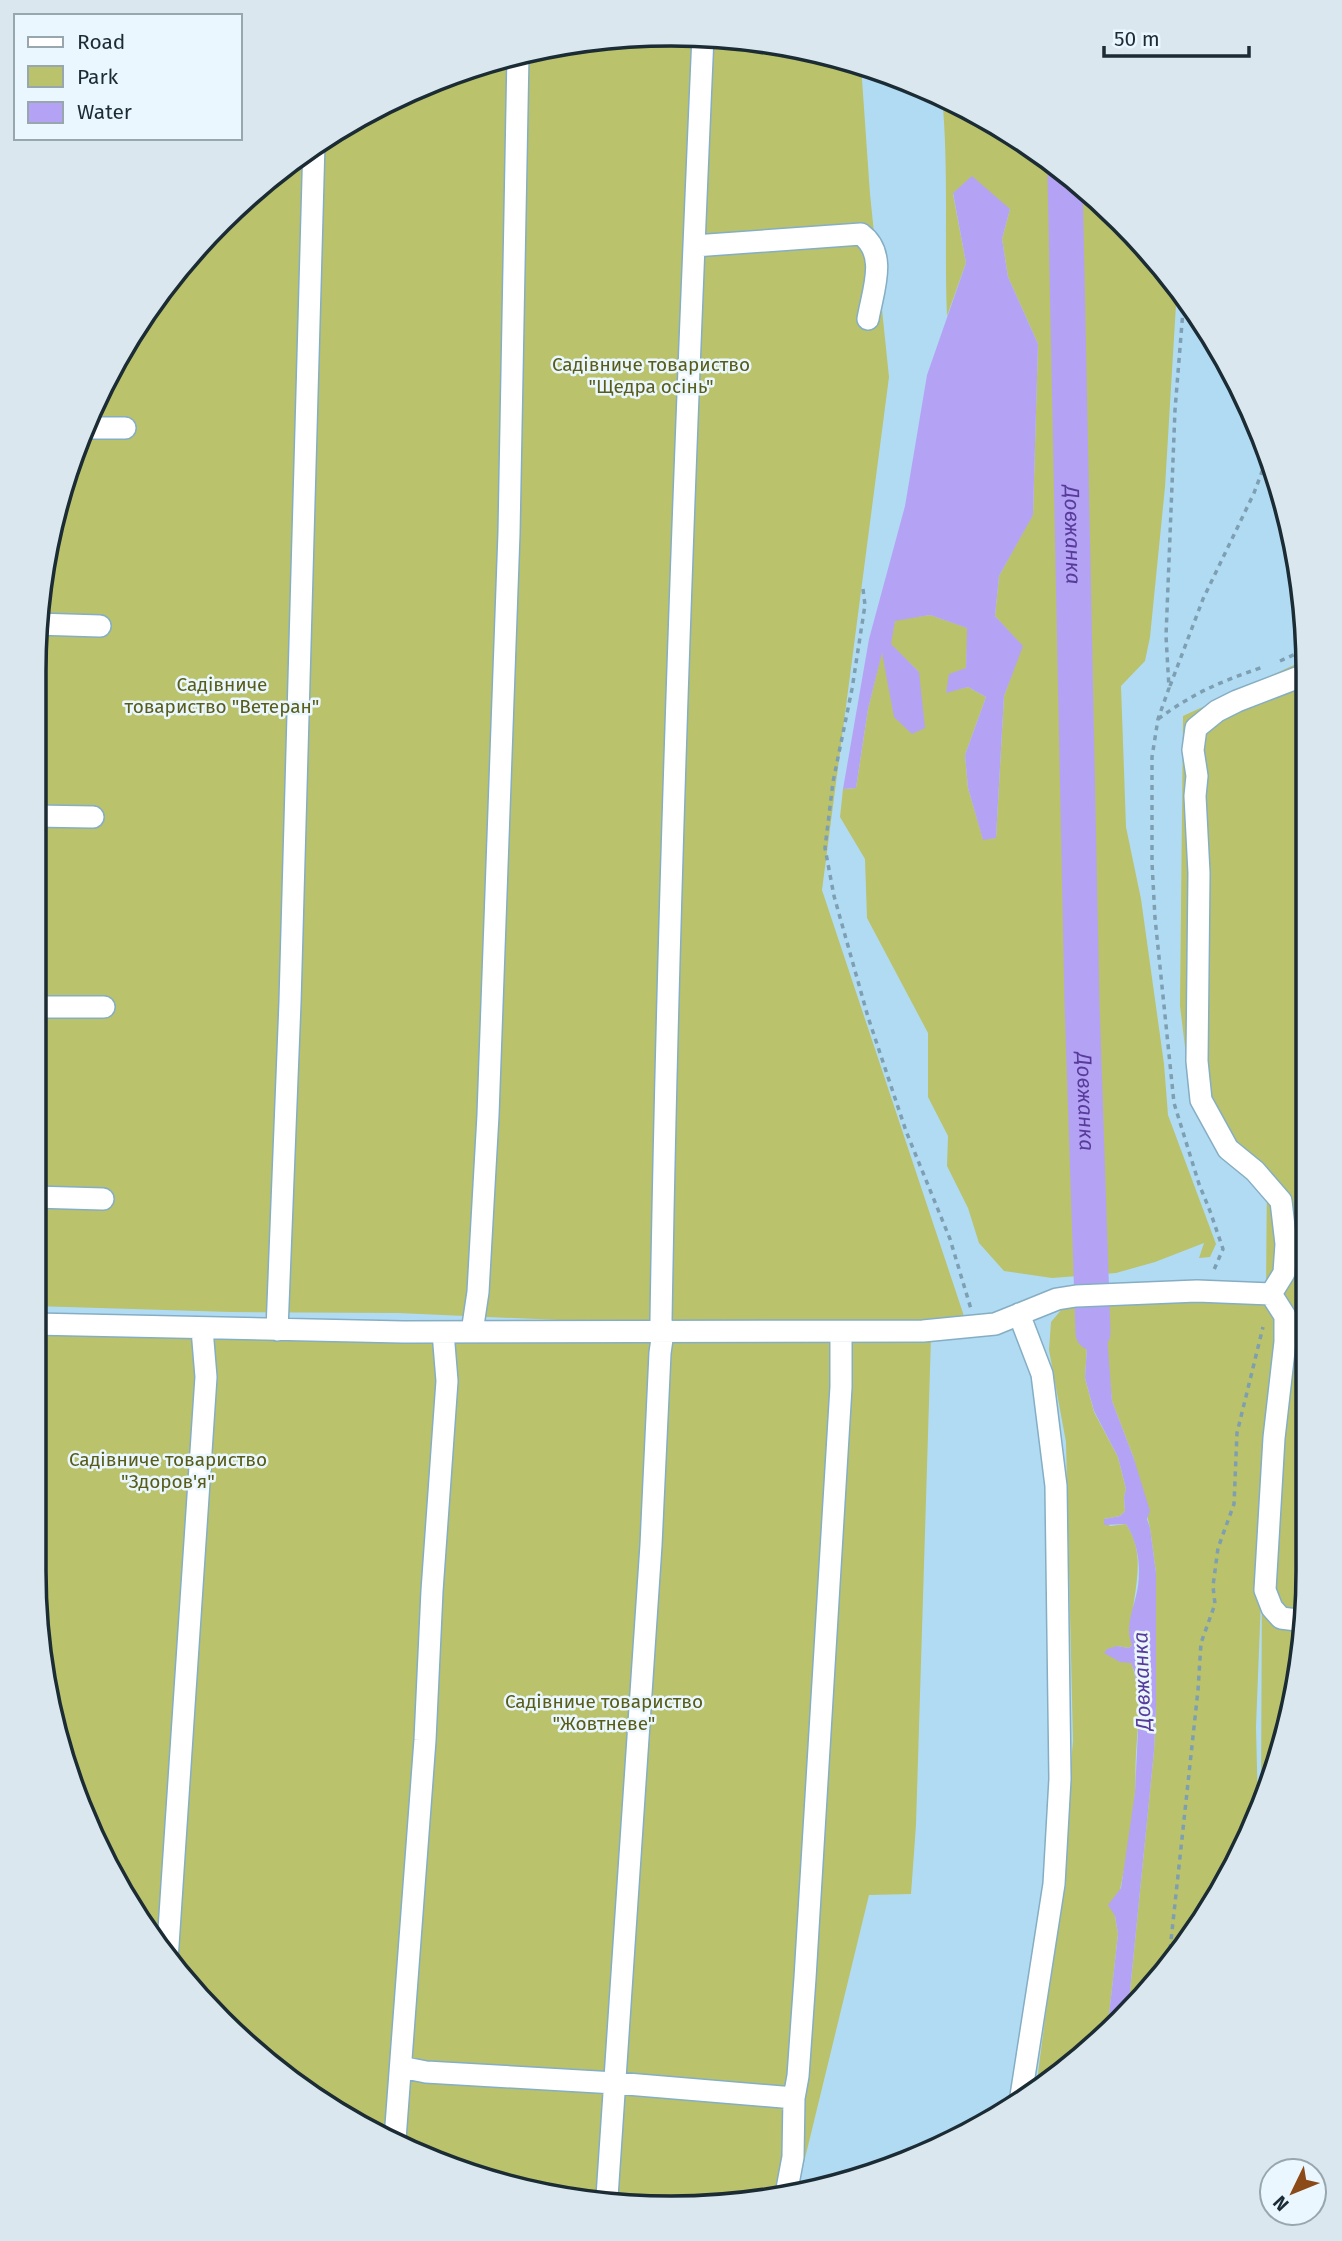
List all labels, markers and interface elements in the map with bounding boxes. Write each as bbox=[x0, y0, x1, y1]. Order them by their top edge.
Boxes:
legend bbox=[14, 14, 242, 140]
scale bar bbox=[1104, 14, 1249, 58]
text: 50 m bbox=[1114, 26, 1160, 52]
text: Road bbox=[77, 29, 125, 55]
text: Park bbox=[77, 64, 119, 90]
text: Water bbox=[77, 99, 132, 125]
park label: Садівниче товариство "Щедра осінь" bbox=[552, 353, 750, 398]
water label: Довжанка bbox=[1058, 483, 1086, 584]
park label: Садівниче товариство "Ветеран" bbox=[125, 673, 319, 718]
water label: Довжанка bbox=[1071, 1050, 1100, 1151]
park label: Садівниче товариство "Здоров'я" bbox=[69, 1448, 267, 1493]
water label: Довжанка bbox=[1127, 1631, 1157, 1733]
park label: Садівниче товариство "Жовтневе" bbox=[505, 1690, 703, 1735]
north arrow bbox=[1258, 2157, 1328, 2227]
text: N bbox=[1268, 2191, 1294, 2216]

